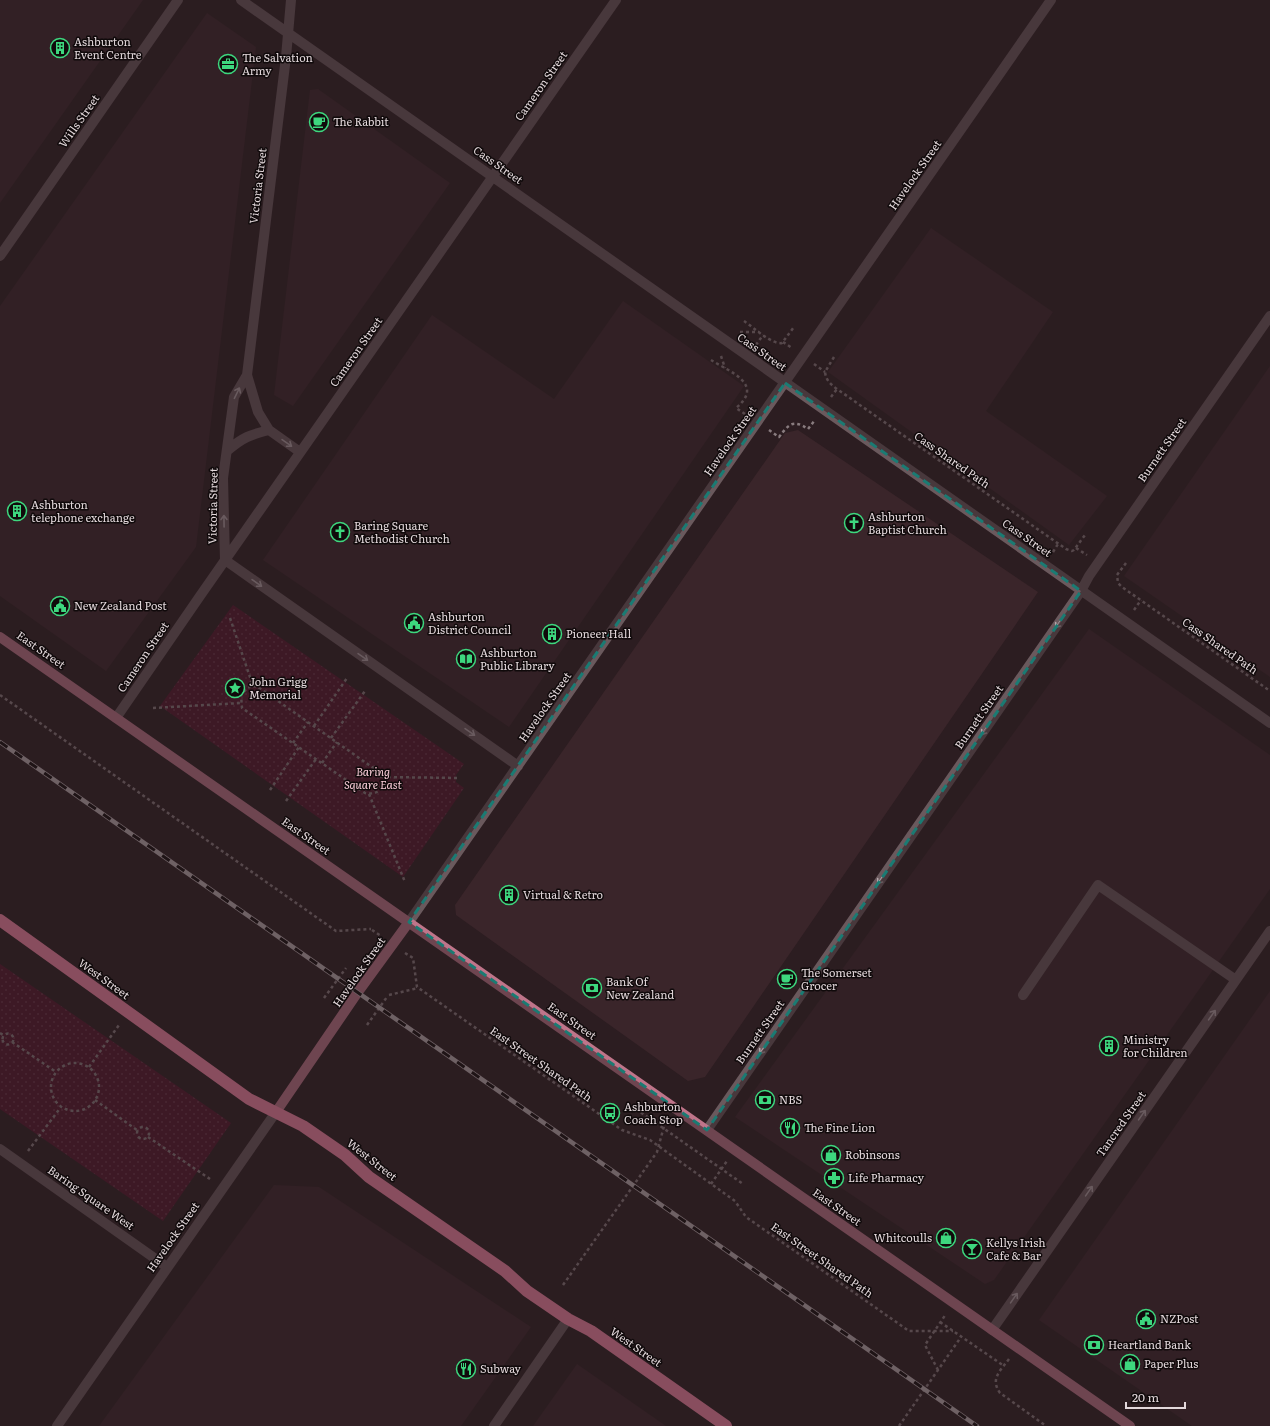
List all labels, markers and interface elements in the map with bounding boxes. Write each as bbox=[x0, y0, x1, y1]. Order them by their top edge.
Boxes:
place label: Ashburton Event Centre bbox=[74, 33, 142, 62]
building icon: Ashburton Event Centre bbox=[49, 37, 71, 59]
street label: Cameron Street bbox=[510, 47, 571, 124]
place label: The Salvation Army bbox=[242, 49, 313, 78]
office icon: The Salvation Army bbox=[217, 53, 239, 75]
street label: Wills Street bbox=[54, 90, 103, 150]
cafe icon: The Rabbit bbox=[308, 111, 330, 133]
place label: The Rabbit bbox=[333, 113, 389, 129]
street label: Havelock Street bbox=[884, 136, 945, 213]
street label: Cass Street bbox=[471, 141, 527, 187]
street label: Victoria Street bbox=[244, 146, 270, 225]
street label: Cameron Street bbox=[325, 313, 386, 390]
street label: Cass Street bbox=[735, 328, 791, 374]
one-way arrow bbox=[234, 387, 241, 399]
street label: Havelock Street bbox=[699, 402, 760, 479]
street label: Burnett Street bbox=[1133, 414, 1189, 485]
street label: Cass Shared Path bbox=[912, 427, 994, 491]
one-way arrow bbox=[281, 439, 292, 447]
street label: Victoria Street bbox=[203, 467, 221, 544]
place label: Ashburton telephone exchange bbox=[31, 496, 135, 525]
building icon: Ashburton telephone exchange bbox=[6, 500, 28, 522]
place label: Ashburton Baptist Church bbox=[868, 508, 947, 537]
church icon: Ashburton Baptist Church bbox=[843, 512, 865, 534]
street label: Cass Street bbox=[1000, 514, 1056, 560]
one-way arrow bbox=[221, 515, 228, 528]
place label: Baring Square Methodist Church bbox=[354, 517, 450, 546]
church icon: Baring Square Methodist Church bbox=[329, 521, 351, 543]
one-way arrow bbox=[251, 579, 262, 587]
public building icon: New Zealand Post bbox=[49, 595, 71, 617]
place label: New Zealand Post bbox=[74, 597, 167, 613]
place label: Ashburton District Council bbox=[428, 608, 512, 637]
public building icon: Ashburton District Council bbox=[403, 612, 425, 634]
street label: Cass Shared Path bbox=[1180, 613, 1262, 677]
one-way arrow bbox=[1055, 617, 1063, 628]
street label: Cameron Street bbox=[113, 618, 172, 695]
building icon: Pioneer Hall bbox=[541, 623, 563, 645]
place label: Pioneer Hall bbox=[566, 625, 631, 641]
street label: East Street bbox=[14, 627, 69, 672]
place label: Ashburton Public Library bbox=[480, 644, 555, 673]
library icon: Ashburton Public Library bbox=[455, 648, 477, 670]
one-way arrow bbox=[358, 653, 369, 661]
street label: Havelock Street bbox=[514, 668, 575, 745]
place label: John Grigg Memorial bbox=[249, 673, 308, 702]
place icon: John Grigg Memorial bbox=[224, 677, 246, 699]
street label: Burnett Street bbox=[950, 681, 1006, 752]
one-way arrow bbox=[981, 724, 989, 735]
one-way arrow bbox=[464, 728, 475, 736]
park label: Baring Square East bbox=[344, 763, 403, 792]
street label: East Street bbox=[279, 813, 334, 858]
one-way arrow bbox=[877, 873, 885, 884]
building icon: Virtual & Retro bbox=[498, 884, 520, 906]
place label: Virtual & Retro bbox=[523, 886, 603, 902]
street label: Havelock Street bbox=[328, 933, 389, 1010]
street label: West Street bbox=[76, 954, 134, 1002]
place label: The Somerset Grocer bbox=[801, 964, 872, 993]
cafe icon: The Somerset Grocer bbox=[776, 968, 798, 990]
place label: Bank Of New Zealand bbox=[606, 973, 674, 1002]
bank icon: Bank Of New Zealand bbox=[581, 977, 603, 999]
street label: Burnett Street bbox=[731, 996, 787, 1067]
street label: East Street bbox=[545, 998, 600, 1043]
one-way arrow bbox=[1208, 1010, 1216, 1021]
street label: East Street Shared Path bbox=[487, 1022, 596, 1105]
place label: Ministry for Children bbox=[1123, 1031, 1188, 1060]
building icon: Ministry for Children bbox=[1098, 1035, 1120, 1057]
one-way arrow bbox=[759, 1043, 767, 1054]
street label: Tancred Street bbox=[1092, 1087, 1149, 1160]
bank icon: NBS bbox=[754, 1089, 776, 1111]
place label: NBS bbox=[779, 1091, 802, 1107]
place label: Ashburton Coach Stop bbox=[624, 1098, 683, 1127]
bus stop icon: Ashburton Coach Stop bbox=[599, 1102, 621, 1124]
one-way arrow bbox=[1138, 1110, 1146, 1121]
restaurant icon: The Fine Lion bbox=[779, 1117, 801, 1139]
place label: The Fine Lion bbox=[804, 1119, 875, 1135]
street label: West Street bbox=[344, 1135, 401, 1184]
shop icon: Robinsons bbox=[820, 1144, 842, 1166]
place label: Robinsons bbox=[845, 1146, 900, 1162]
street label: Baring Square West bbox=[45, 1161, 139, 1233]
pharmacy icon: Life Pharmacy bbox=[823, 1167, 845, 1189]
place label: Life Pharmacy bbox=[848, 1169, 925, 1185]
street label: East Street bbox=[810, 1184, 865, 1229]
one-way arrow bbox=[1085, 1186, 1093, 1197]
street label: Havelock Street bbox=[142, 1198, 203, 1275]
street label: East Street Shared Path bbox=[768, 1218, 877, 1301]
shop icon: Whitcoulls bbox=[935, 1227, 957, 1249]
place label: Whitcoulls bbox=[874, 1229, 932, 1245]
place label: Kellys Irish Cafe & Bar bbox=[986, 1234, 1045, 1263]
bar icon: Kellys Irish Cafe & Bar bbox=[961, 1238, 983, 1260]
one-way arrow bbox=[1010, 1292, 1018, 1303]
public building icon: NZPost bbox=[1135, 1308, 1157, 1330]
place label: NZPost bbox=[1160, 1310, 1199, 1326]
street label: West Street bbox=[608, 1323, 666, 1370]
bank icon: Heartland Bank bbox=[1083, 1334, 1105, 1356]
place label: Heartland Bank bbox=[1108, 1336, 1191, 1352]
shop icon: Paper Plus bbox=[1119, 1353, 1141, 1375]
place label: Paper Plus bbox=[1144, 1355, 1198, 1371]
restaurant icon: Subway bbox=[455, 1358, 477, 1380]
place label: Subway bbox=[480, 1360, 521, 1376]
scale bar bbox=[1126, 1384, 1185, 1410]
text: 20 m bbox=[1132, 1388, 1159, 1406]

